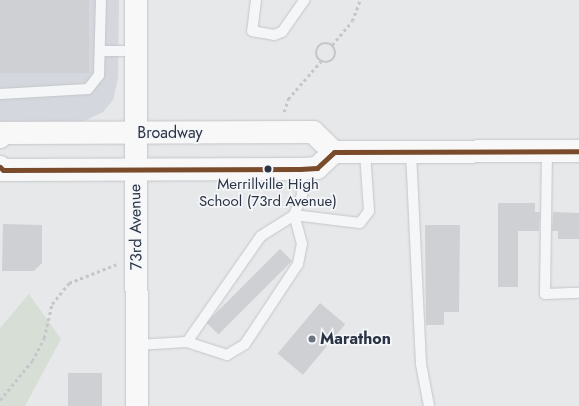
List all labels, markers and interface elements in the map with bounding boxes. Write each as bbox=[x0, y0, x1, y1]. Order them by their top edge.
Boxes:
street label: Broadway bbox=[137, 123, 203, 143]
marker: Merrillville High School (73rd Avenue) bbox=[263, 164, 273, 174]
place label: Merrillville High School (73rd Avenue) bbox=[199, 175, 337, 210]
street label: 73rd Avenue bbox=[126, 184, 146, 270]
place label: Marathon bbox=[320, 329, 391, 349]
marker: Marathon bbox=[307, 334, 317, 344]

